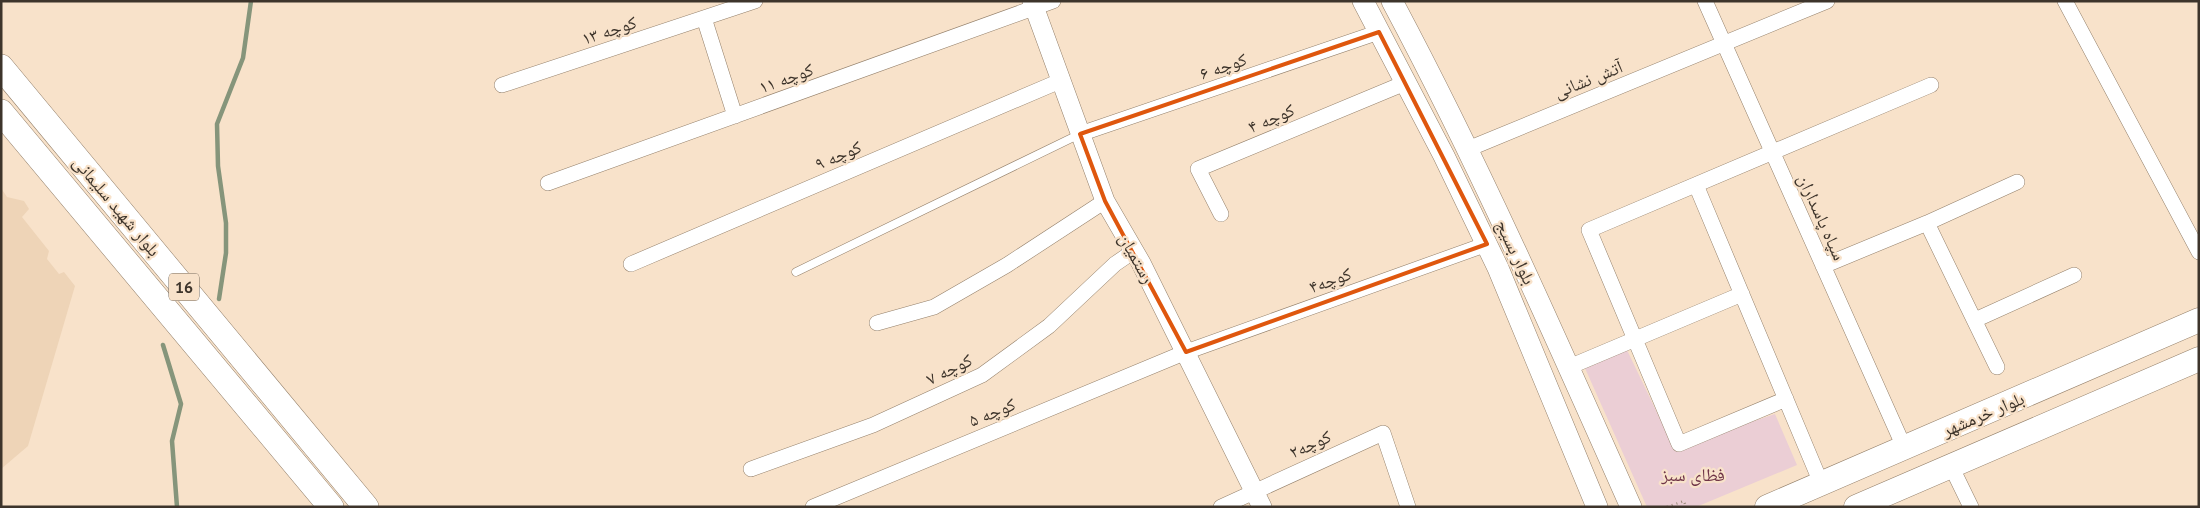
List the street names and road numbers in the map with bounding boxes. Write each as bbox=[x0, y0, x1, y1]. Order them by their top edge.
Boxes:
street label: کوچه ۱۳ bbox=[579, 10, 640, 50]
street label: کوچه ۶ bbox=[1196, 47, 1250, 85]
street label: آتش نشانی bbox=[1550, 55, 1626, 103]
street label: کوچه ۱۱ bbox=[756, 57, 817, 98]
street label: کوچه ۴ bbox=[1244, 98, 1298, 138]
street label: کوچه ۹ bbox=[811, 135, 865, 175]
street label: بلوار شهید سلیمانی bbox=[68, 151, 166, 261]
street label: سپاه پاسداران bbox=[1793, 170, 1851, 264]
street label: بلوار بسیج bbox=[1490, 216, 1541, 289]
street label: رستمیان bbox=[1114, 229, 1160, 287]
street label: کوچه۴ bbox=[1306, 262, 1355, 298]
road number: 16 bbox=[169, 274, 199, 300]
street label: کوچه ۷ bbox=[922, 348, 976, 390]
street label: بلوار خرمشهر bbox=[1938, 386, 2027, 442]
street label: کوچه ۵ bbox=[965, 392, 1019, 432]
street label: کوچه۲ bbox=[1285, 424, 1335, 463]

